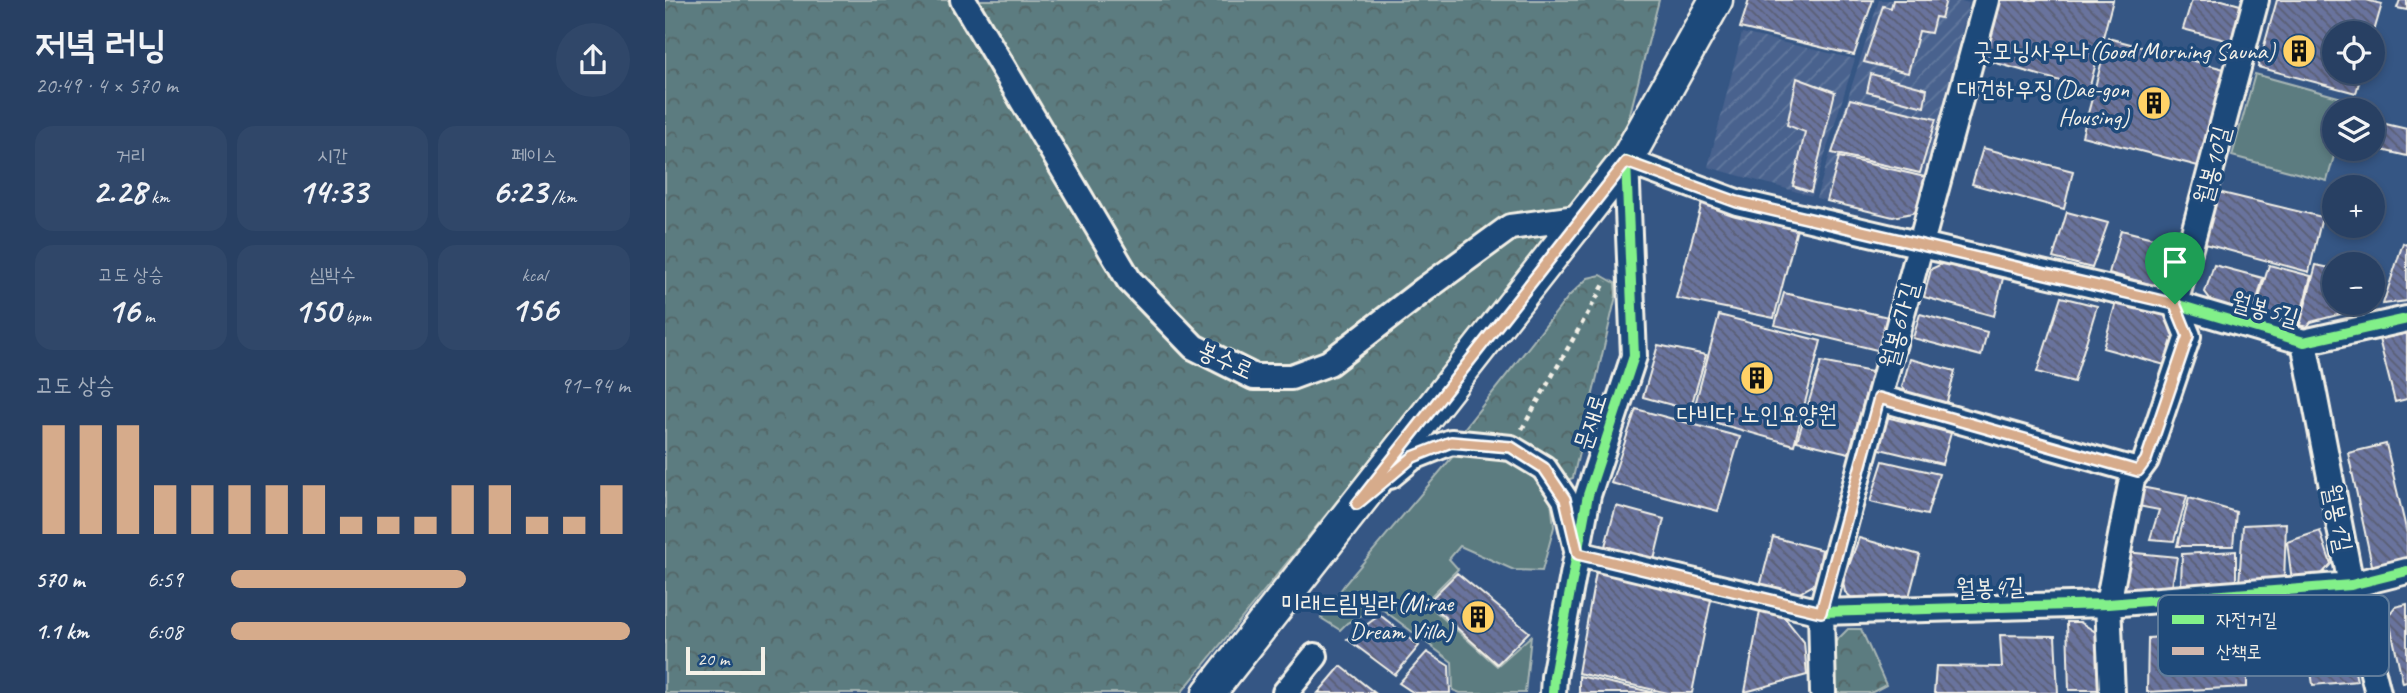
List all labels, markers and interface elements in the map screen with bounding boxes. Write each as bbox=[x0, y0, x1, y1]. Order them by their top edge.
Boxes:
text: 저녁 러닝 bbox=[35, 21, 167, 68]
map controls bbox=[2322, 21, 2385, 315]
button: locate bbox=[2322, 21, 2385, 84]
button: share bbox=[556, 23, 630, 97]
building icon: 굿모닝사우나(Good Morning Sauna) bbox=[2280, 32, 2318, 70]
place label: 굿모닝사우나(Good Morning Sauna) bbox=[1973, 36, 2276, 66]
text: 20:49 · 4 × 570 m bbox=[35, 71, 178, 100]
place label: 대건하우징(Dae-gon Housing) bbox=[1957, 74, 2130, 132]
building icon: 대건하우징(Dae-gon Housing) bbox=[2135, 84, 2173, 122]
button: layers bbox=[2322, 98, 2385, 161]
street label: 월봉10길 bbox=[2187, 123, 2237, 207]
text: 거리 bbox=[116, 144, 146, 168]
text: 시간 bbox=[317, 144, 348, 168]
text: 페이스 bbox=[511, 144, 557, 168]
text: 2.28 bbox=[92, 169, 146, 214]
text: 14:33 bbox=[298, 169, 367, 214]
text: 6:23 bbox=[492, 169, 547, 214]
button: + bbox=[2322, 175, 2385, 238]
text: km bbox=[146, 185, 170, 209]
text: /km bbox=[547, 185, 576, 209]
pin bbox=[2145, 232, 2205, 304]
icon: arrive bbox=[2156, 243, 2194, 281]
button: − bbox=[2322, 252, 2385, 315]
text: 고도 상승 bbox=[98, 263, 164, 287]
text: 심박수 bbox=[310, 263, 355, 287]
text: kcal bbox=[522, 263, 547, 287]
street label: 월봉6가길 bbox=[1873, 279, 1925, 371]
street label: 월봉5길 bbox=[2228, 285, 2302, 333]
text: 156 bbox=[510, 287, 558, 332]
text: 16 bbox=[107, 288, 139, 333]
text: 150 bbox=[294, 288, 341, 333]
text: m bbox=[139, 304, 155, 328]
text: bpm bbox=[341, 304, 371, 328]
street label: 봉수로 bbox=[1193, 334, 1259, 386]
building icon: 다비다 노인요양원 bbox=[1738, 359, 1776, 397]
text: 고도 상승 bbox=[35, 371, 115, 400]
text: 91–94 m bbox=[560, 371, 630, 400]
street label: 문재로 bbox=[1567, 390, 1613, 454]
place label: 다비다 노인요양원 bbox=[1677, 399, 1837, 429]
street label: 월봉1길 bbox=[2317, 481, 2359, 555]
text: 570 m bbox=[35, 565, 84, 594]
text: 6:59 bbox=[147, 565, 183, 594]
street label: 월봉4길 bbox=[1955, 571, 2025, 603]
place label: 미래드림빌라(Mirae Dream Villa) bbox=[1281, 588, 1455, 646]
legend bbox=[2158, 595, 2389, 676]
building icon: 미래드림빌라(Mirae Dream Villa) bbox=[1459, 598, 1497, 636]
text: 자전거길 bbox=[2216, 608, 2277, 632]
text: 1.1 km bbox=[35, 617, 89, 646]
text: 6:08 bbox=[147, 617, 183, 646]
text: 산책로 bbox=[2216, 640, 2262, 664]
scale bar bbox=[686, 644, 765, 676]
text: 20 m bbox=[697, 647, 729, 671]

